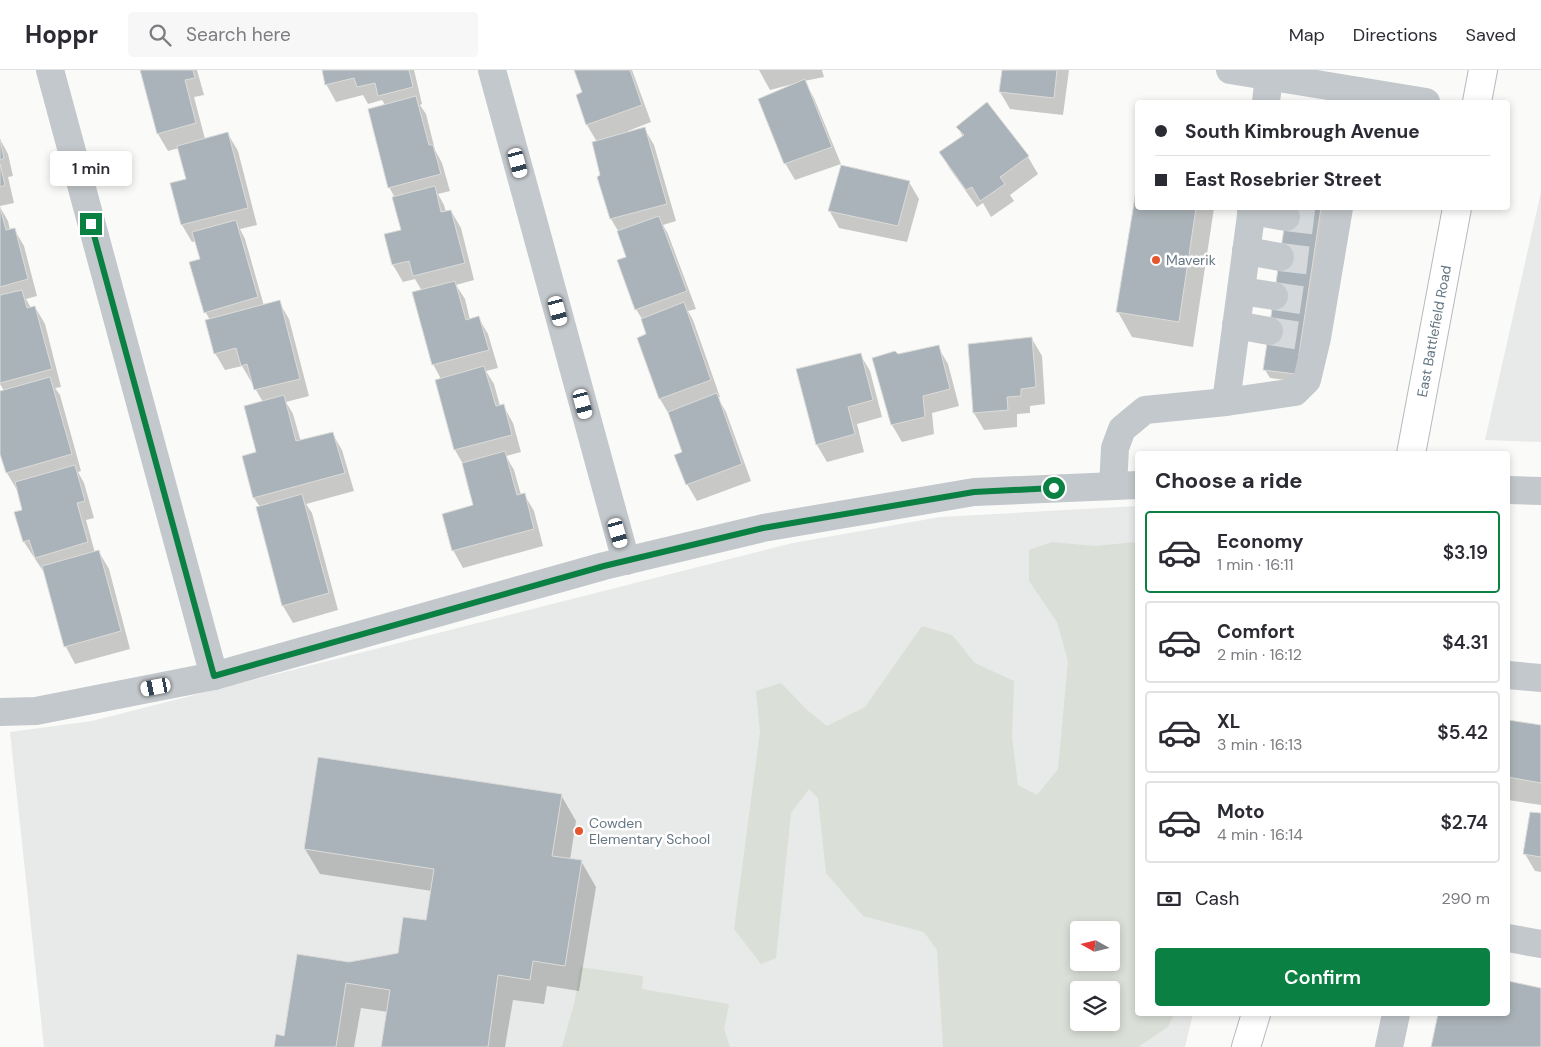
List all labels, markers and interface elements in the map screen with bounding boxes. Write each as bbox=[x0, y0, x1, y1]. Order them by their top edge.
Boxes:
search box bbox=[128, 12, 478, 57]
text: Hoppr bbox=[25, 19, 98, 50]
icon: search bbox=[146, 21, 174, 49]
text: Search here bbox=[186, 22, 291, 47]
text: Map bbox=[1289, 23, 1325, 47]
text: Directions bbox=[1353, 23, 1438, 47]
text: Saved bbox=[1466, 23, 1516, 47]
text: South Kimbrough Avenue bbox=[1185, 119, 1420, 144]
car bbox=[506, 147, 529, 179]
callout: 1 min bbox=[50, 152, 132, 186]
text: 1 min bbox=[72, 158, 110, 179]
text: East Rosebrier Street bbox=[1185, 167, 1382, 192]
route end bbox=[80, 213, 102, 235]
place label: Maverik bbox=[1166, 251, 1216, 269]
marker: Maverik bbox=[1150, 254, 1162, 266]
street label: East Battlefield Road bbox=[1413, 264, 1455, 398]
car bbox=[546, 295, 569, 327]
car bbox=[571, 388, 594, 420]
text: Choose a ride bbox=[1155, 466, 1303, 495]
route start bbox=[1043, 477, 1065, 499]
car bbox=[606, 517, 629, 549]
text: Economy bbox=[1217, 529, 1304, 554]
icon: car bbox=[1157, 530, 1202, 575]
text: $3.19 bbox=[1443, 540, 1488, 565]
text: 1 min · 16:11 bbox=[1217, 554, 1293, 575]
text: Comfort bbox=[1217, 619, 1295, 644]
icon: car bbox=[1157, 620, 1202, 665]
text: $4.31 bbox=[1442, 630, 1488, 655]
text: 2 min · 16:12 bbox=[1217, 644, 1302, 665]
car bbox=[139, 677, 172, 697]
text: XL bbox=[1217, 709, 1240, 734]
icon: car bbox=[1157, 710, 1202, 755]
text: $5.42 bbox=[1437, 720, 1488, 745]
text: 3 min · 16:13 bbox=[1217, 734, 1302, 755]
text: Moto bbox=[1217, 799, 1265, 824]
icon: car bbox=[1157, 800, 1202, 845]
text: $2.74 bbox=[1441, 810, 1488, 835]
place label: Cowden Elementary School bbox=[589, 814, 710, 848]
text: 4 min · 16:14 bbox=[1217, 824, 1303, 845]
marker: Cowden Elementary School bbox=[573, 825, 585, 837]
icon: cash bbox=[1155, 885, 1183, 913]
text: Cash bbox=[1195, 886, 1239, 911]
text: 290 m bbox=[1441, 888, 1490, 909]
north arrow bbox=[1070, 921, 1120, 971]
map controls bbox=[1070, 921, 1120, 1031]
button: Confirm bbox=[1155, 948, 1490, 1006]
button: layers bbox=[1070, 981, 1120, 1031]

